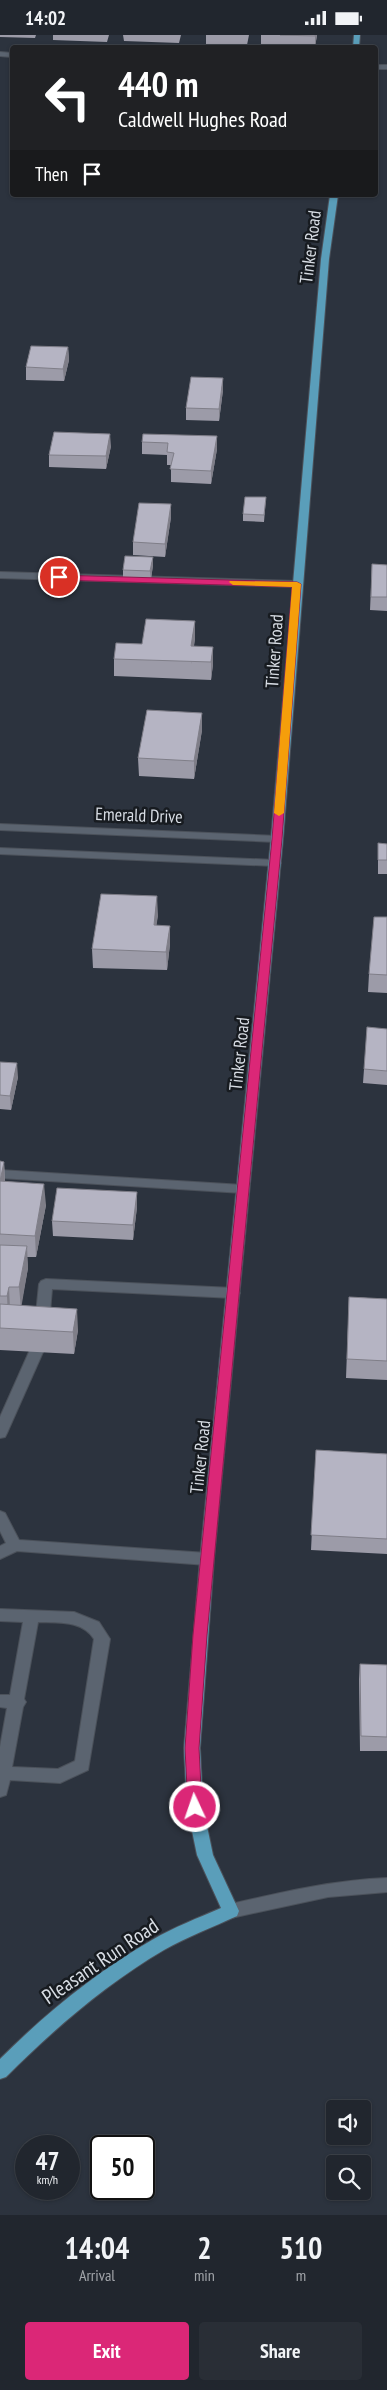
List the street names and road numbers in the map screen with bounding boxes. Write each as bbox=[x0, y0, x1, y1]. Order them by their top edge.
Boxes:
street label: Tinker Road bbox=[294, 209, 326, 285]
street label: Tinker Road bbox=[260, 614, 288, 688]
street label: Emerald Drive bbox=[95, 802, 183, 828]
street label: Tinker Road bbox=[224, 1016, 254, 1092]
street label: Tinker Road bbox=[185, 1419, 215, 1495]
street label: Pleasant Run Road bbox=[36, 1912, 164, 2010]

